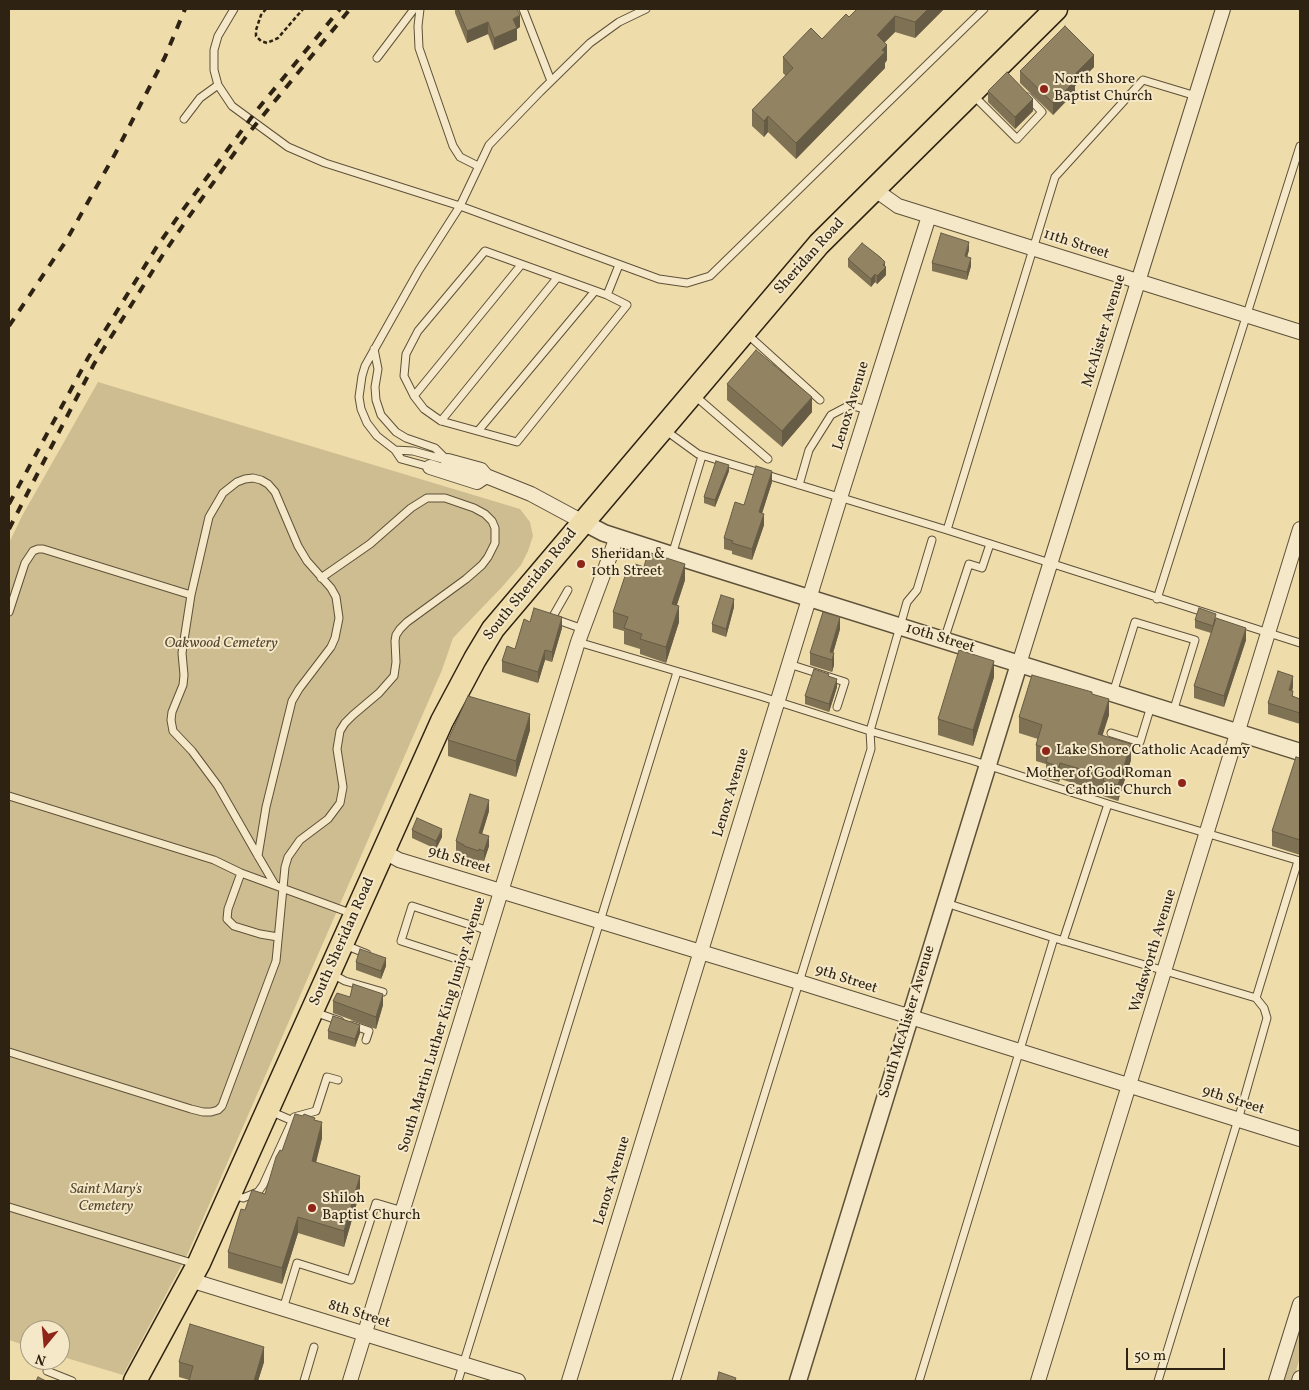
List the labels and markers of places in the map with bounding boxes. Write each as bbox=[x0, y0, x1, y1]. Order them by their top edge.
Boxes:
place label: North Shore Baptist Church bbox=[1054, 71, 1153, 106]
marker: North Shore Baptist Church bbox=[1038, 83, 1050, 95]
place label: Sheridan & 10th Street bbox=[591, 546, 665, 581]
marker: Sheridan & 10th Street bbox=[575, 558, 587, 570]
place label: Lake Shore Catholic Academy bbox=[1056, 742, 1250, 760]
marker: Lake Shore Catholic Academy bbox=[1040, 745, 1052, 757]
place label: Mother of God Roman Catholic Church bbox=[1026, 765, 1172, 800]
marker: Mother of God Roman Catholic Church bbox=[1176, 777, 1188, 789]
place label: Shiloh Baptist Church bbox=[322, 1190, 421, 1225]
marker: Shiloh Baptist Church bbox=[306, 1202, 318, 1214]

